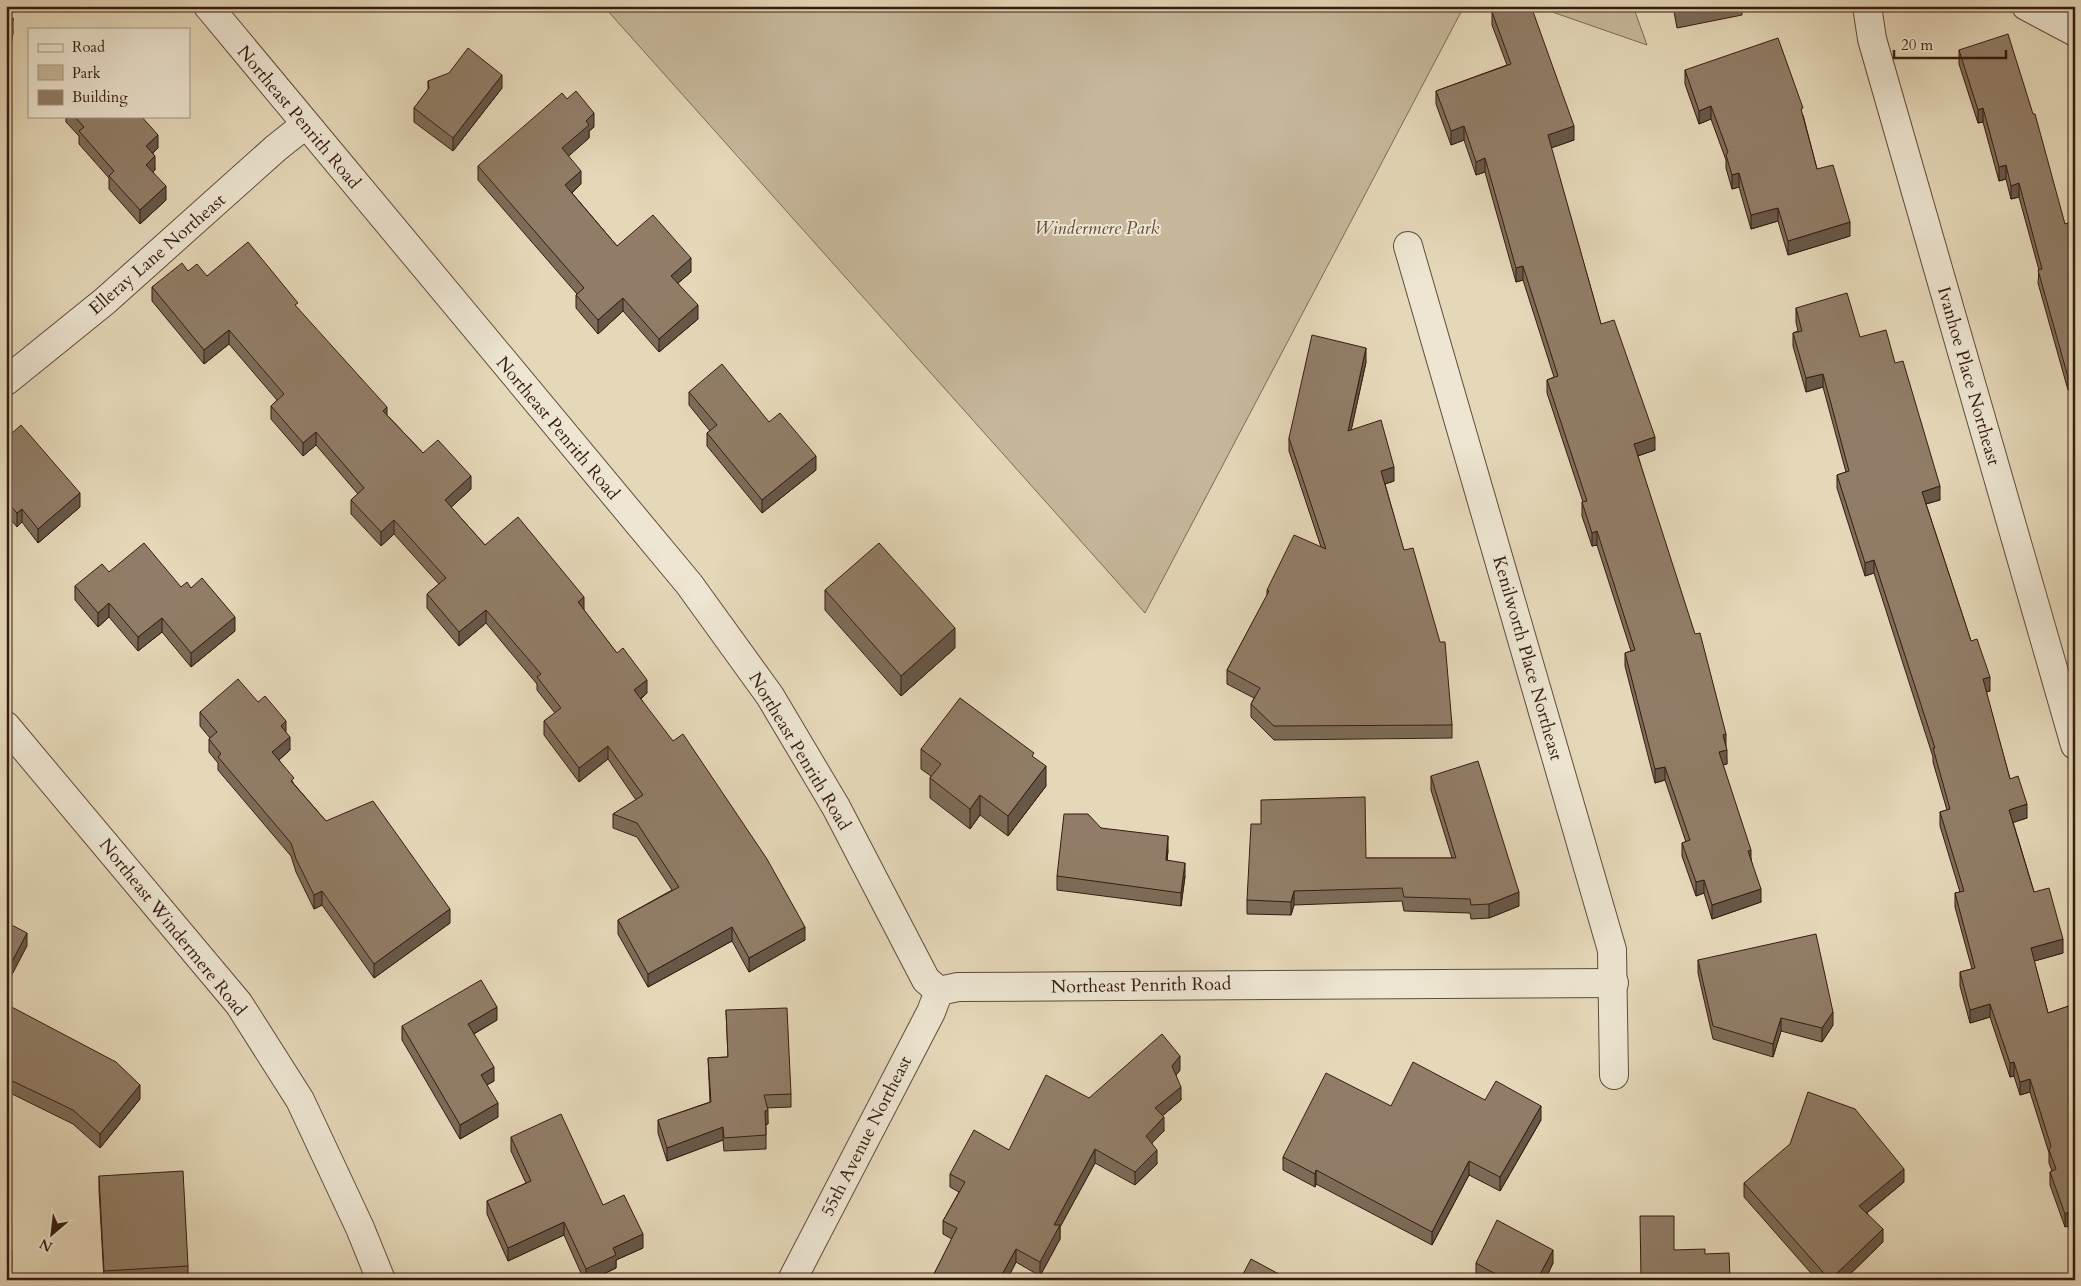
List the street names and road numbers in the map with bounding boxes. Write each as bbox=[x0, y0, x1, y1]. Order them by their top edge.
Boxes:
street label: Northeast Penrith Road bbox=[231, 40, 366, 195]
street label: Elleray Lane Northeast bbox=[83, 188, 231, 321]
street label: Ivanhoe Place Northeast bbox=[1931, 284, 2006, 469]
street label: Northeast Penrith Road bbox=[490, 351, 625, 506]
street label: Kenilworth Place Northeast bbox=[1486, 553, 1569, 764]
street label: Northeast Penrith Road bbox=[742, 668, 857, 835]
street label: Northeast Windermere Road bbox=[93, 833, 252, 1022]
street label: Northeast Penrith Road bbox=[1051, 971, 1232, 1000]
street label: 55th Avenue Northeast bbox=[815, 1051, 918, 1221]

